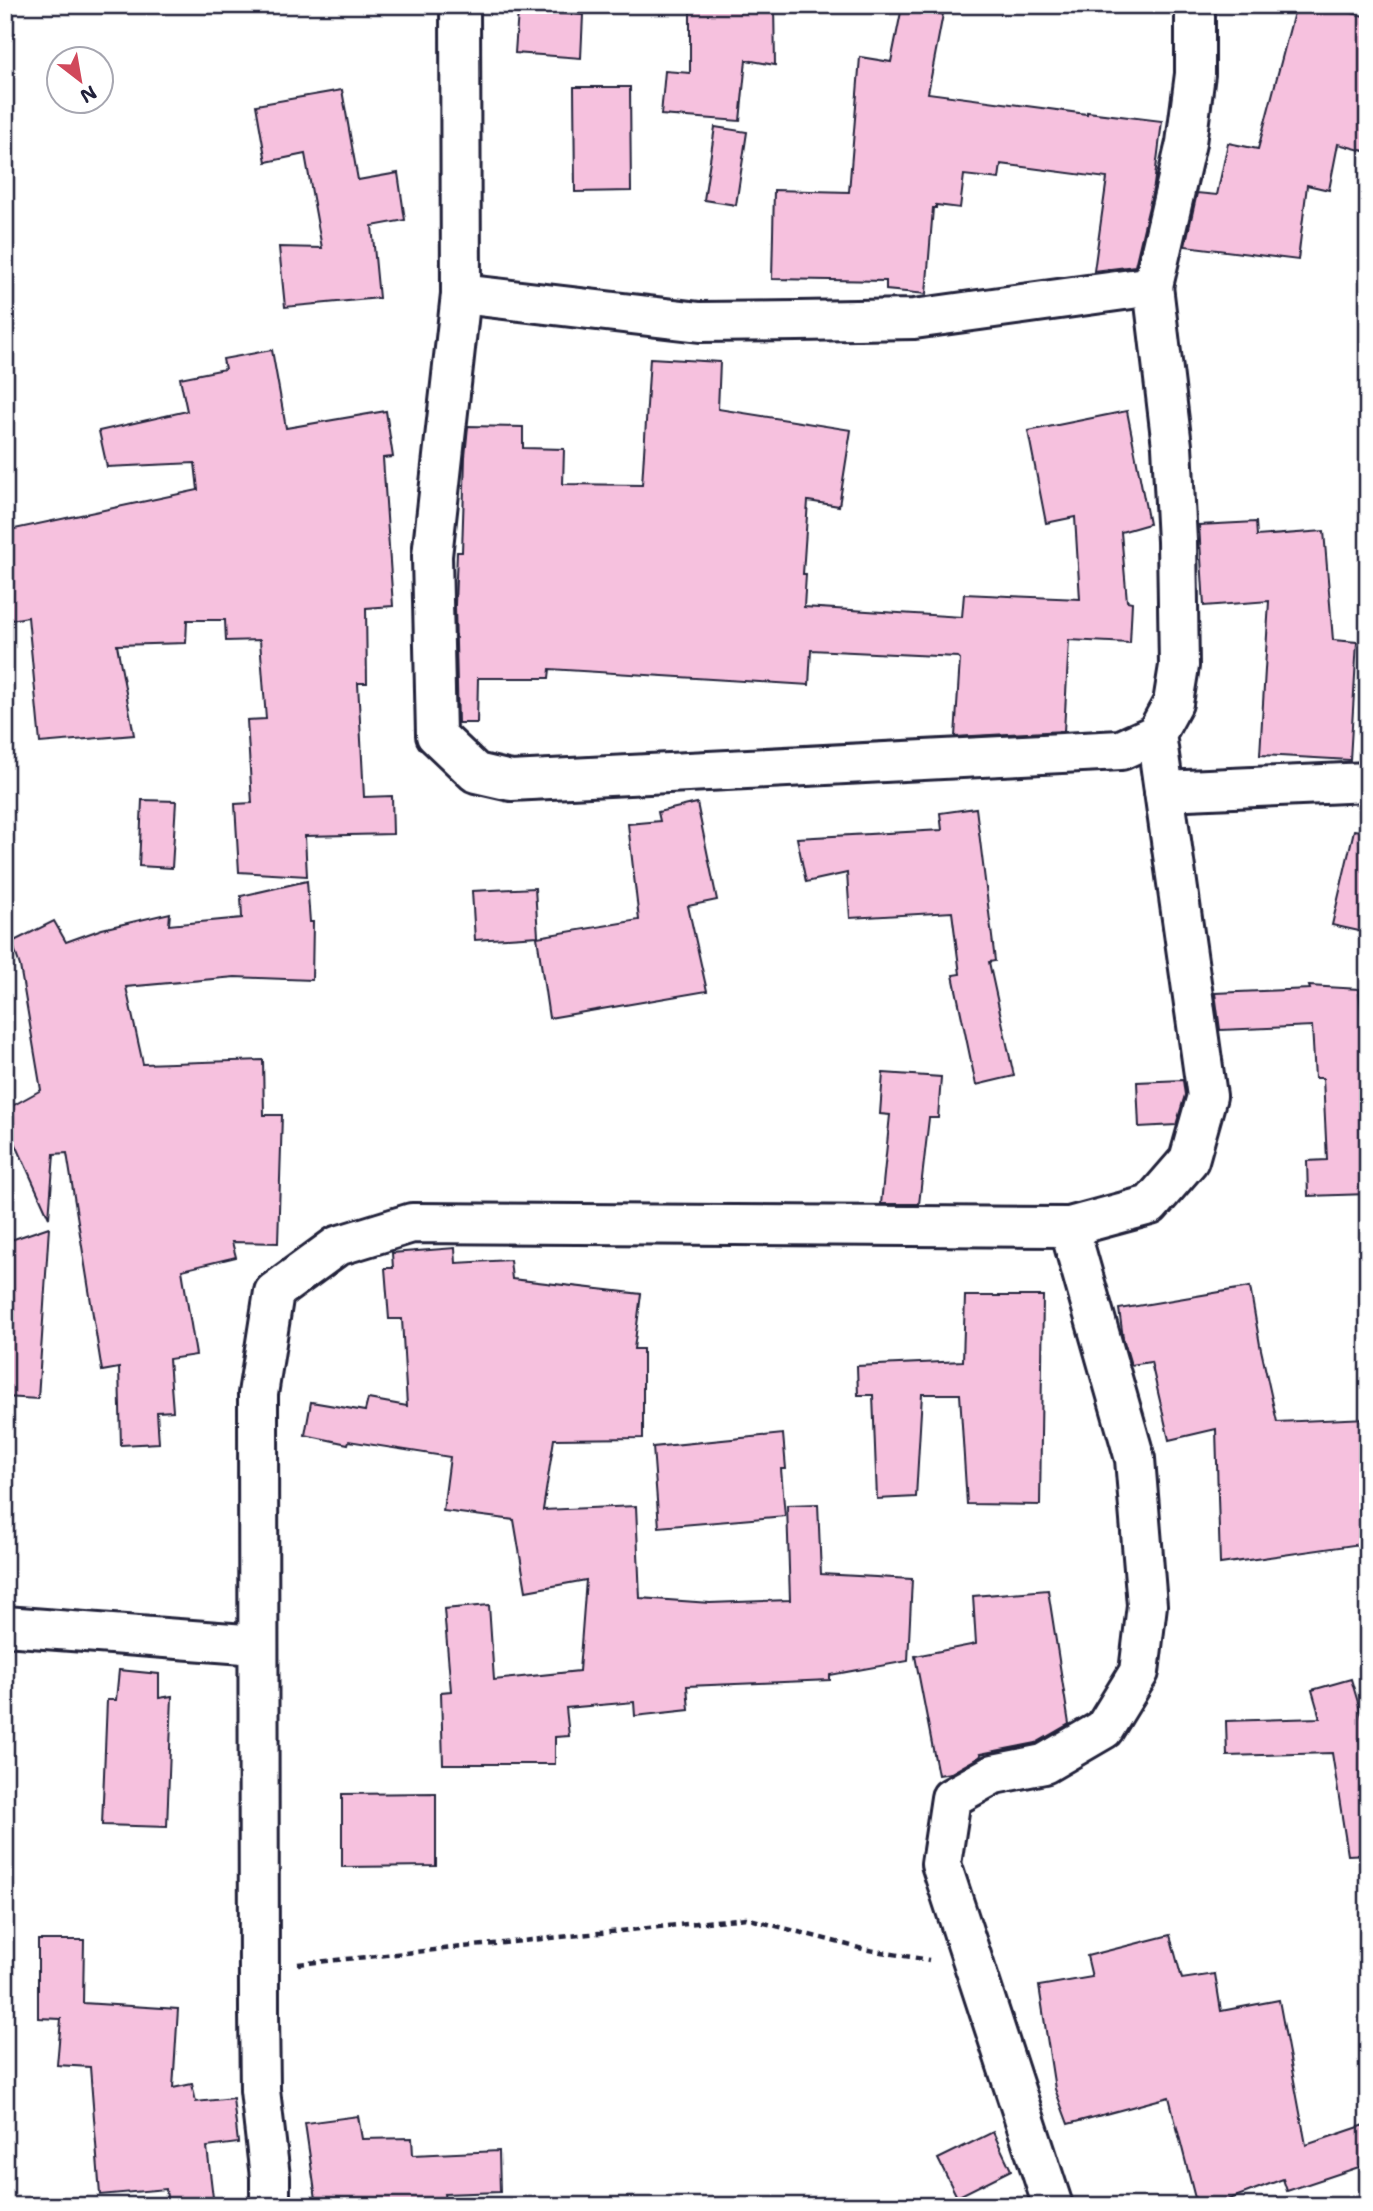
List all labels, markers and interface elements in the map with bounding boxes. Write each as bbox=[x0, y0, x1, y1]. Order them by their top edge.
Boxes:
north arrow bbox=[46, 46, 116, 116]
text: N bbox=[76, 80, 101, 109]

